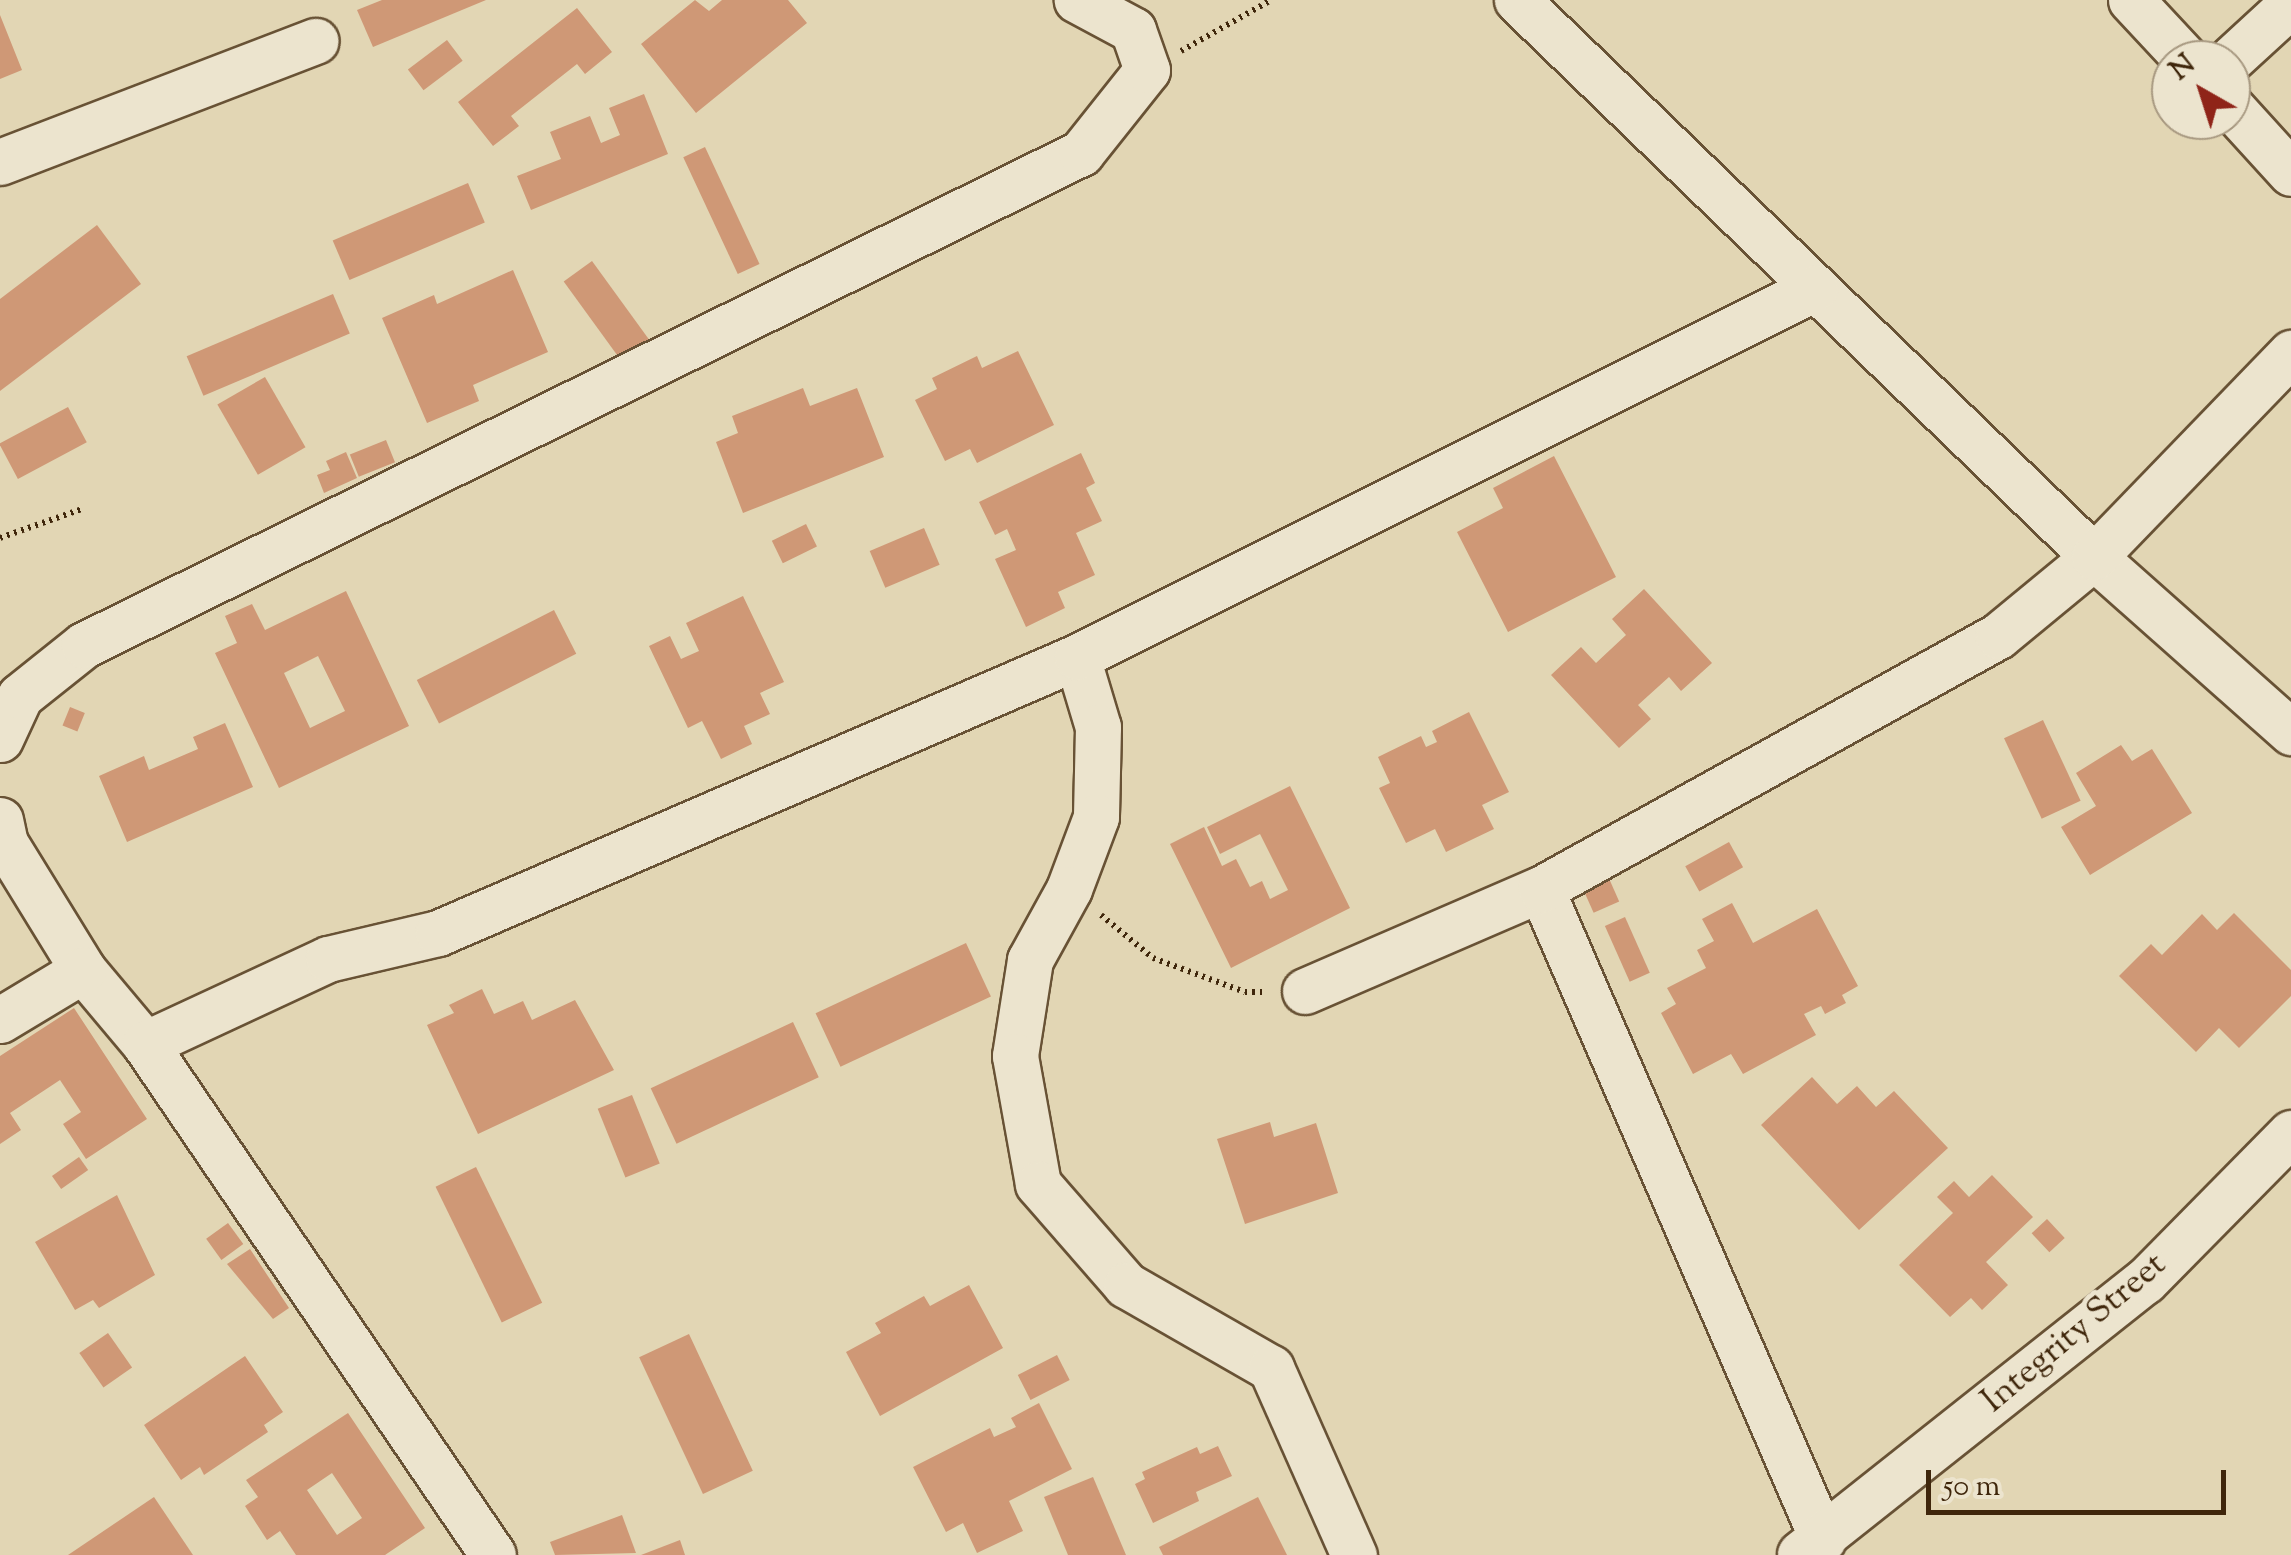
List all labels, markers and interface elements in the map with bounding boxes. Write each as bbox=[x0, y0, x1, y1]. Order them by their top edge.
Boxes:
north arrow bbox=[2151, 40, 2251, 140]
text: N bbox=[2162, 46, 2205, 91]
street label: Integrity Street bbox=[1974, 1245, 2176, 1423]
scale bar bbox=[1931, 1450, 2231, 1512]
text: 50 m bbox=[1943, 1466, 2000, 1509]

